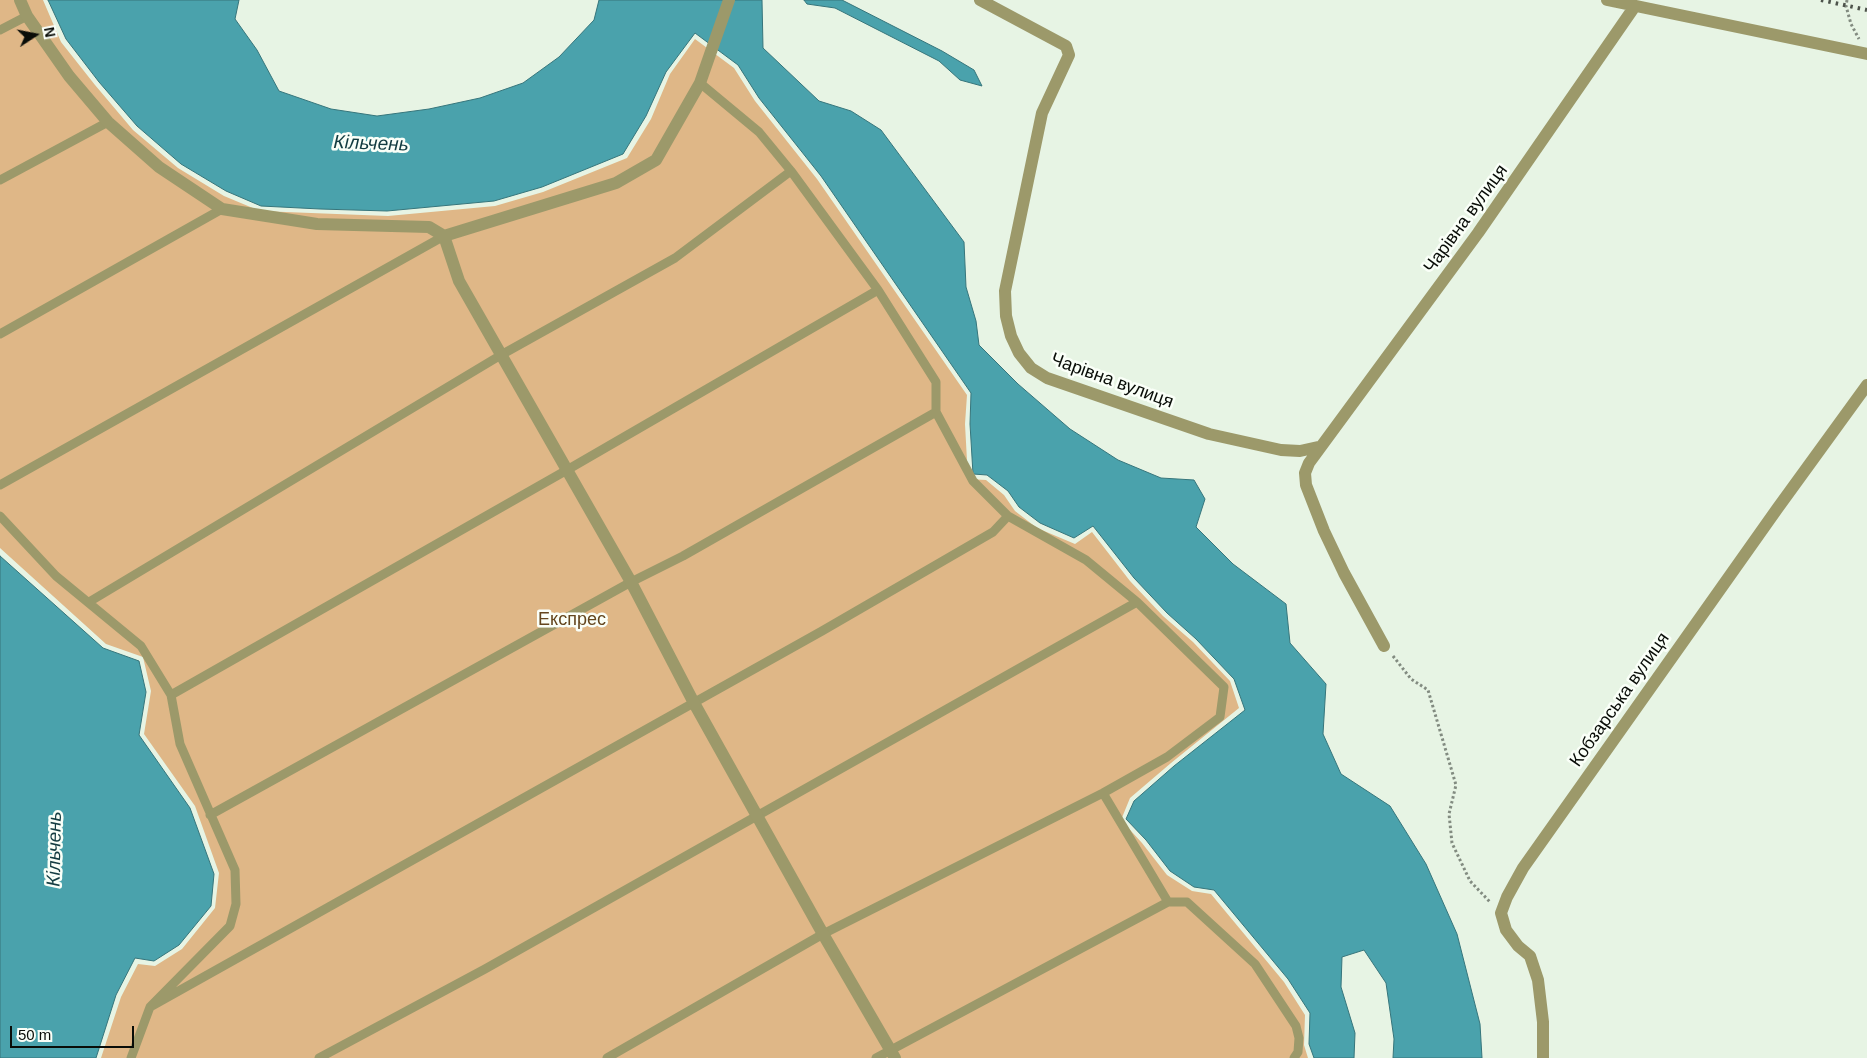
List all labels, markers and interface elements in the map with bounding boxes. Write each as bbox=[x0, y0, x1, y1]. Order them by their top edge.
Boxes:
north arrow bbox=[10, 10, 60, 60]
text: N bbox=[41, 26, 59, 39]
water label: Кільчень bbox=[333, 131, 409, 157]
street label: Чарівна вулиця bbox=[1419, 161, 1513, 277]
street label: Чарівна вулиця bbox=[1048, 349, 1176, 413]
park label: Експрес bbox=[538, 609, 606, 631]
street label: Кобзарська вулиця bbox=[1566, 629, 1674, 771]
water label: Кільчень bbox=[43, 811, 67, 887]
scale bar bbox=[12, 1016, 136, 1048]
text: 50 m bbox=[18, 1026, 51, 1043]

